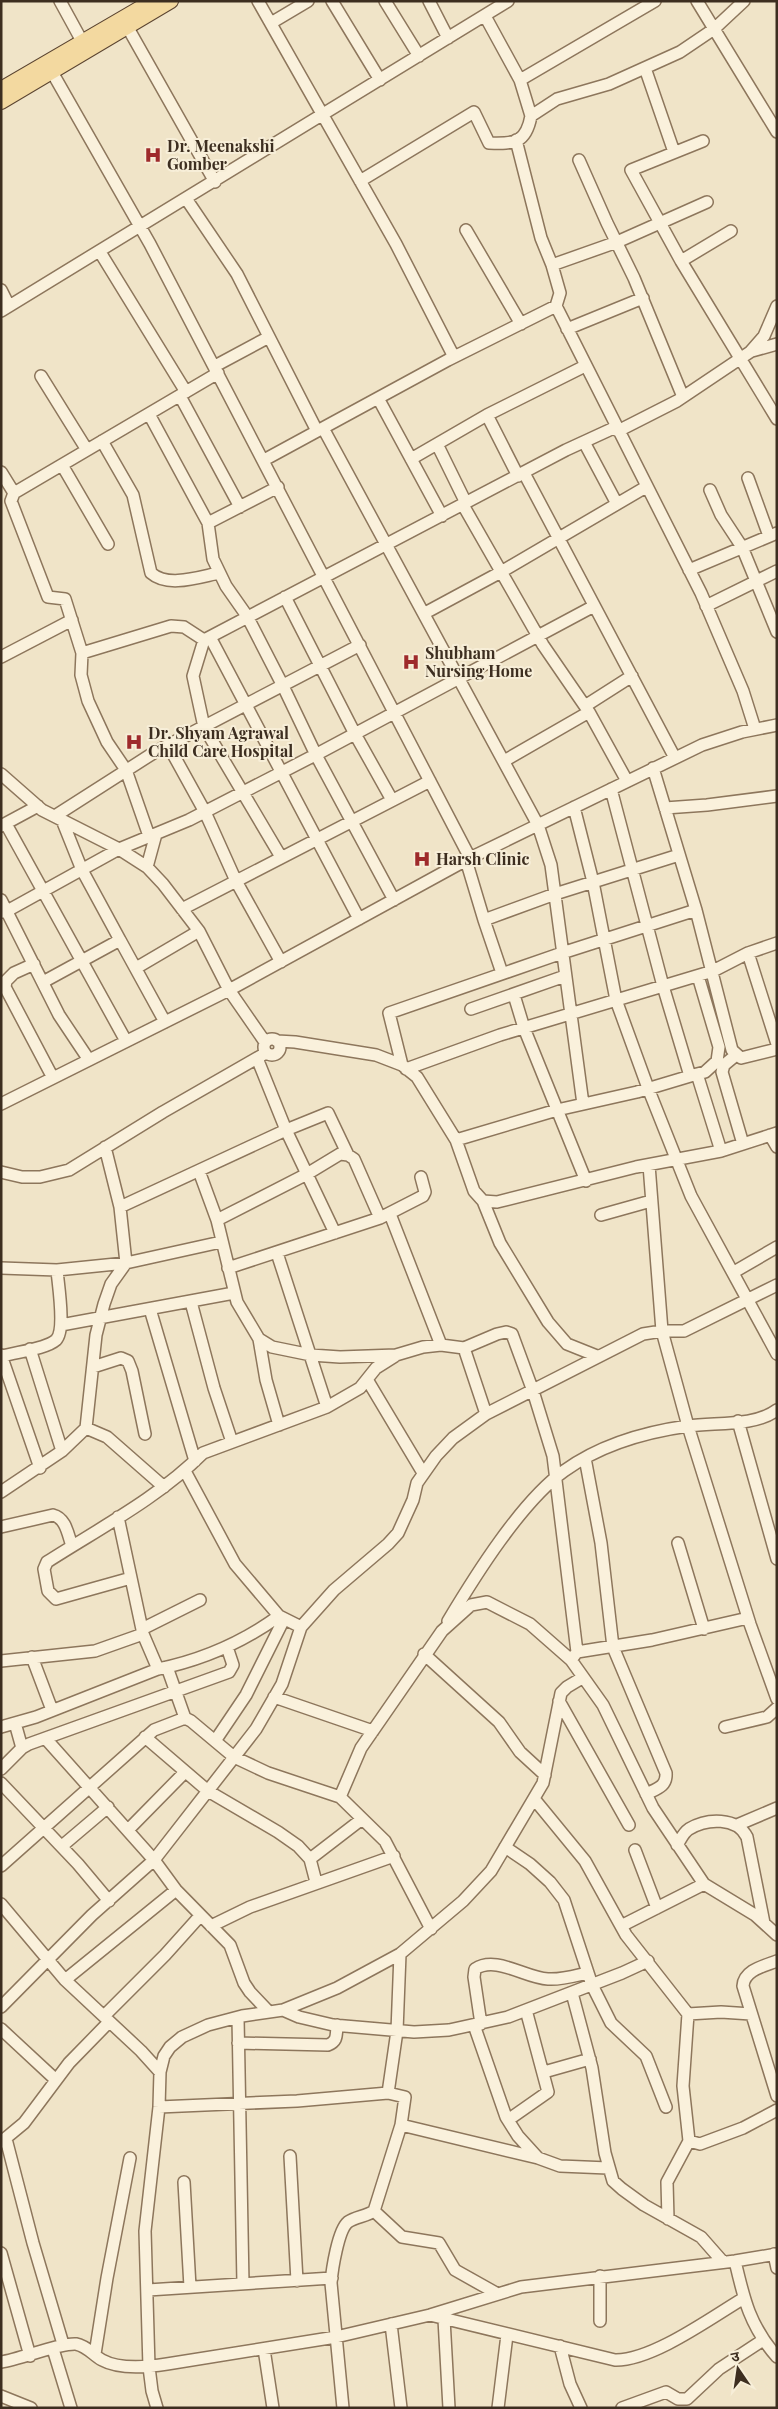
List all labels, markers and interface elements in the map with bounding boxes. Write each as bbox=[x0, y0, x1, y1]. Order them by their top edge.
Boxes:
place label: Dr. Meenakshi Gomber bbox=[167, 135, 275, 174]
hospital icon: Dr. Meenakshi Gomber bbox=[143, 145, 163, 165]
place label: Shubham Nursing Home bbox=[425, 642, 532, 681]
hospital icon: Shubham Nursing Home bbox=[401, 652, 421, 672]
place label: Dr. Shyam Agrawal Child Care Hospital bbox=[148, 722, 293, 761]
hospital icon: Dr. Shyam Agrawal Child Care Hospital bbox=[124, 732, 144, 752]
place label: Harsh Clinic bbox=[436, 848, 529, 869]
hospital icon: Harsh Clinic bbox=[412, 849, 432, 869]
north arrow bbox=[713, 2344, 763, 2394]
text: उ bbox=[729, 2345, 742, 2366]

